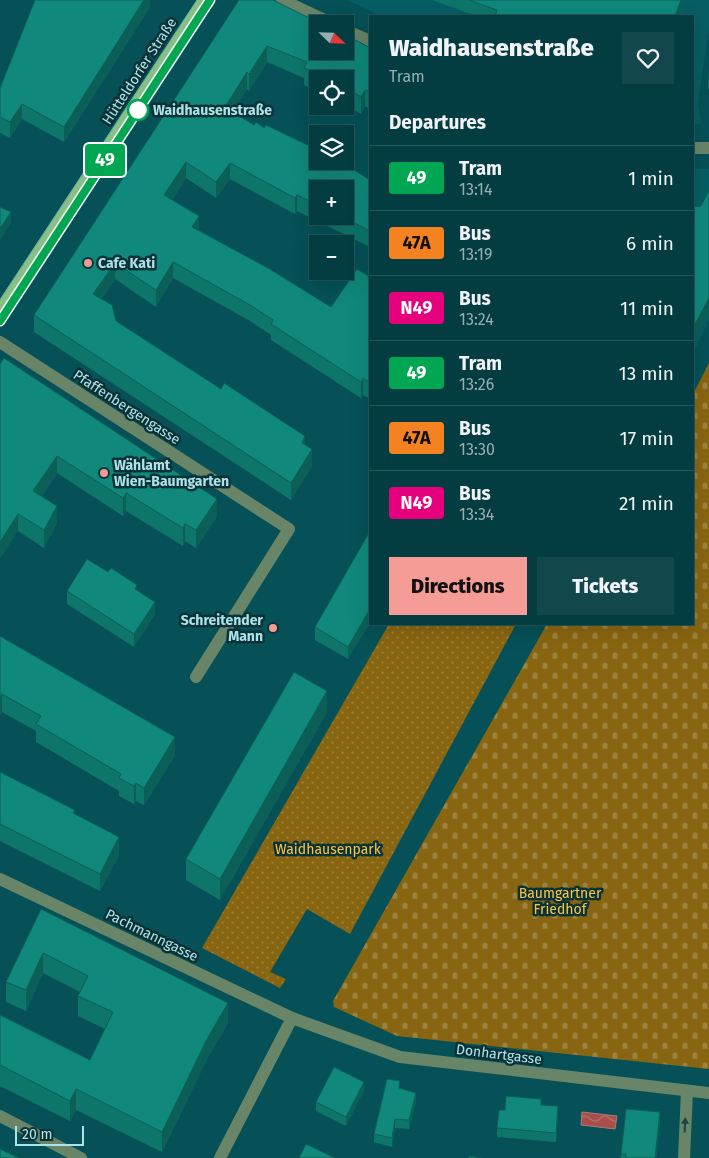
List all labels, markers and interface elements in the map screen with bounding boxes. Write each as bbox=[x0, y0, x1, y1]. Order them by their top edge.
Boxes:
street label: Hütteldorfer Straße bbox=[99, 15, 180, 128]
north arrow bbox=[309, 15, 354, 60]
map controls bbox=[309, 15, 354, 280]
button: heart bbox=[622, 32, 674, 84]
text: Waidhausenstraße bbox=[389, 34, 594, 62]
text: Tram bbox=[389, 67, 425, 86]
button: locate bbox=[309, 70, 354, 115]
marker: Waidhausenstraße bbox=[127, 99, 149, 121]
place label: Waidhausenstraße bbox=[153, 102, 272, 119]
text: Departures bbox=[389, 111, 486, 134]
button: layers bbox=[309, 125, 354, 170]
line badge: 49 bbox=[82, 144, 128, 176]
text: 49 bbox=[95, 149, 115, 171]
text: Tram bbox=[459, 157, 502, 180]
text: 49 bbox=[407, 167, 426, 189]
text: 1 min bbox=[628, 167, 674, 190]
button: + bbox=[309, 180, 354, 225]
text: 13:14 bbox=[459, 180, 493, 199]
text: Bus bbox=[459, 222, 491, 245]
text: 47A bbox=[402, 232, 431, 254]
text: 6 min bbox=[626, 232, 674, 255]
button: − bbox=[309, 235, 354, 280]
text: 13:19 bbox=[459, 245, 492, 264]
place label: Cafe Kati bbox=[98, 255, 155, 272]
marker: Cafe Kati bbox=[82, 257, 94, 269]
text: Bus bbox=[459, 287, 491, 310]
text: N49 bbox=[401, 297, 432, 319]
text: 11 min bbox=[620, 297, 674, 320]
text: 13:24 bbox=[459, 310, 494, 329]
text: Tram bbox=[459, 352, 502, 375]
text: 49 bbox=[407, 362, 426, 384]
text: 13 min bbox=[618, 362, 674, 385]
street label: Pfaffenbergengasse bbox=[70, 366, 183, 448]
text: 13:26 bbox=[459, 375, 494, 394]
text: Bus bbox=[459, 417, 491, 440]
text: 47A bbox=[402, 427, 431, 449]
text: 17 min bbox=[620, 427, 674, 450]
text: 13:30 bbox=[459, 440, 495, 459]
place label: Wählamt Wien-Baumgarten bbox=[114, 457, 229, 490]
marker: Wählamt Wien-Baumgarten bbox=[98, 467, 110, 479]
text: Bus bbox=[459, 482, 491, 505]
text: N49 bbox=[401, 492, 432, 514]
text: 21 min bbox=[619, 492, 674, 515]
text: 13:34 bbox=[459, 505, 494, 524]
button: Directions bbox=[389, 557, 527, 615]
button: Tickets bbox=[537, 557, 674, 615]
place label: Schreitender Mann bbox=[181, 612, 263, 645]
marker: Schreitender Mann bbox=[267, 622, 279, 634]
park label: Waidhausenpark bbox=[275, 841, 382, 858]
park label: Baumgartner Friedhof bbox=[519, 885, 602, 918]
street label: Pachmanngasse bbox=[103, 906, 201, 965]
street label: Donhartgasse bbox=[455, 1041, 543, 1068]
one-way arrow bbox=[682, 1116, 690, 1132]
scale bar bbox=[15, 1123, 84, 1146]
text: 20 m bbox=[22, 1126, 52, 1143]

